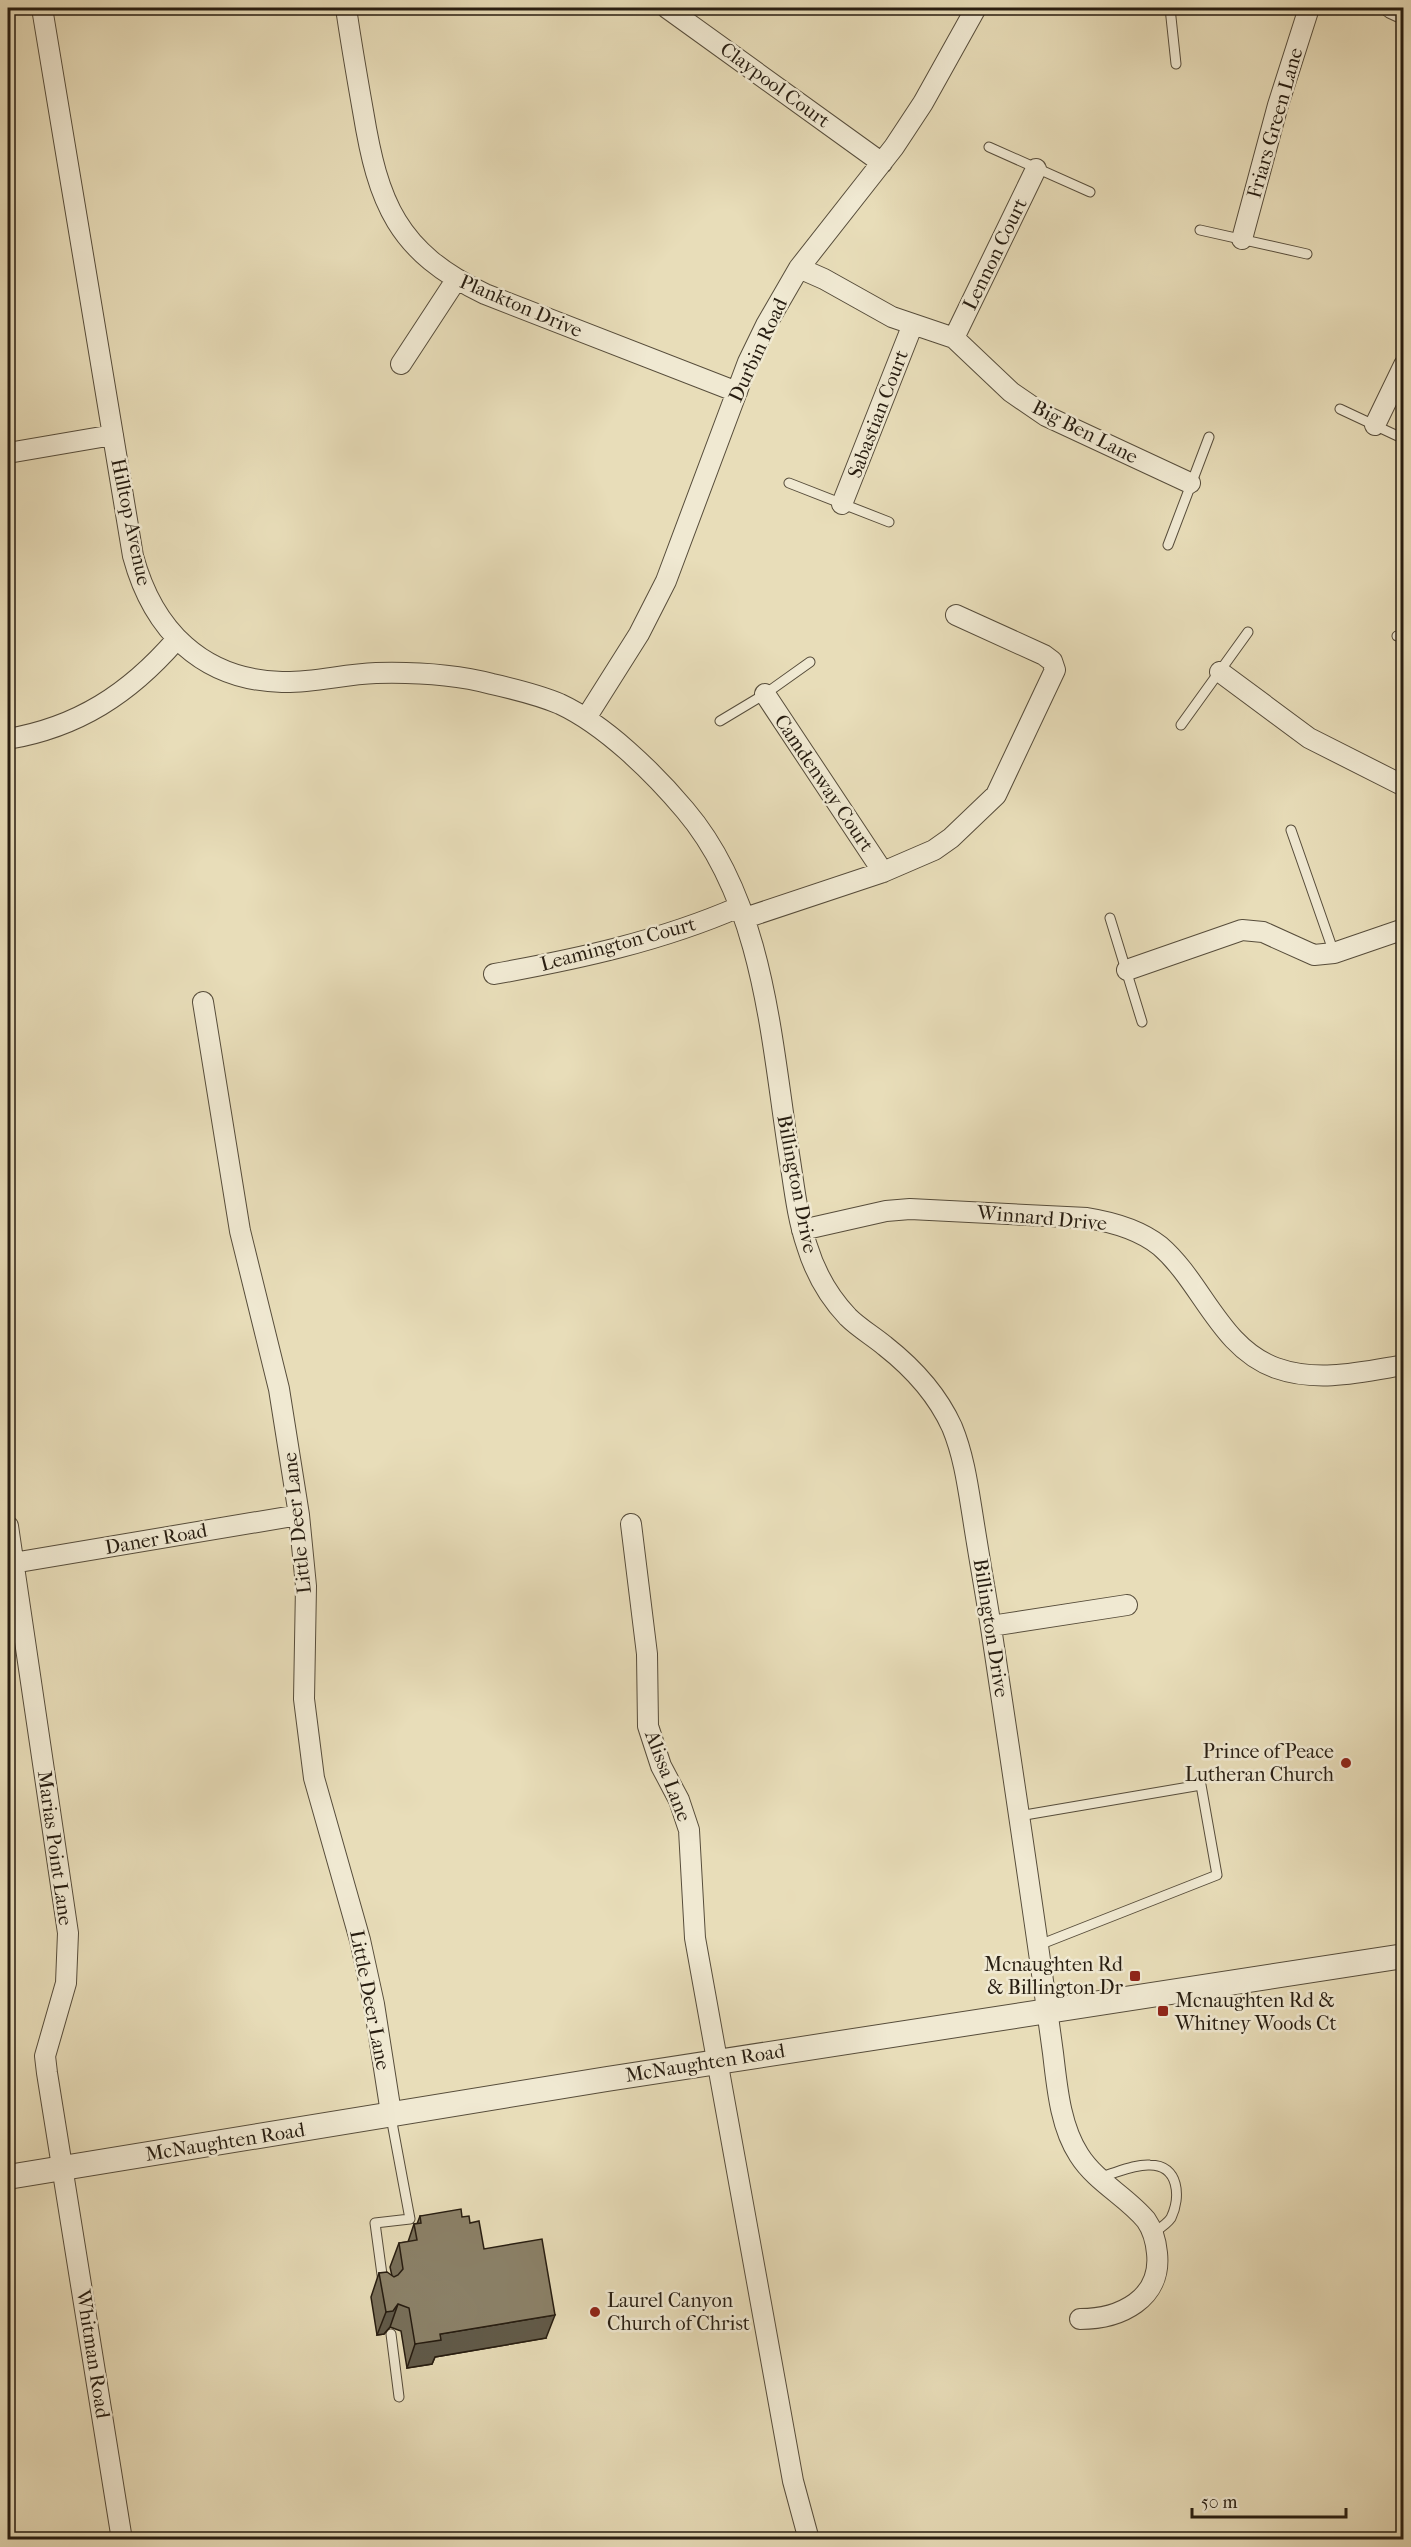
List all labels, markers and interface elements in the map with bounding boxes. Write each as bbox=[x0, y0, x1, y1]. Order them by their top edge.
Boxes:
street label: Claypool Court bbox=[716, 38, 834, 132]
street label: Friars Green Lane bbox=[1243, 45, 1308, 201]
street label: Lennon Court bbox=[958, 194, 1032, 314]
street label: Plankton Drive bbox=[456, 270, 586, 342]
street label: Durbin Road bbox=[724, 293, 793, 406]
street label: Sabastian Court bbox=[843, 347, 913, 481]
street label: Big Ben Lane bbox=[1028, 396, 1142, 468]
street label: Hilltop Avenue bbox=[106, 456, 156, 588]
street label: Camdenway Court bbox=[770, 710, 878, 856]
street label: Leamington Court bbox=[538, 912, 698, 976]
street label: Billington Drive bbox=[772, 1113, 822, 1255]
street label: Winnard Drive bbox=[975, 1201, 1108, 1235]
street label: Little Deer Lane bbox=[278, 1451, 316, 1595]
street label: Daner Road bbox=[103, 1519, 210, 1559]
street label: Billington Drive bbox=[969, 1557, 1013, 1699]
street label: Alissa Lane bbox=[640, 1726, 696, 1825]
place label: Prince of Peace Lutheran Church bbox=[1185, 1740, 1335, 1786]
marker: Prince of Peace Lutheran Church bbox=[1339, 1756, 1353, 1770]
street label: Marias Point Lane bbox=[33, 1769, 77, 1927]
street label: Little Deer Lane bbox=[345, 1928, 395, 2072]
place label: Mcnaughten Rd & Billington Dr bbox=[984, 1953, 1124, 1999]
marker: Mcnaughten Rd & Billington Dr bbox=[1128, 1969, 1142, 1983]
place label: Mcnaughten Rd & Whitney Woods Ct bbox=[1174, 1989, 1337, 2035]
marker: Mcnaughten Rd & Whitney Woods Ct bbox=[1156, 2004, 1170, 2018]
street label: McNaughten Road bbox=[624, 2039, 788, 2087]
street label: McNaughten Road bbox=[144, 2118, 308, 2166]
street label: Whitman Road bbox=[71, 2287, 115, 2421]
place label: Laurel Canyon Church of Christ bbox=[607, 2289, 750, 2335]
marker: Laurel Canyon Church of Christ bbox=[588, 2305, 602, 2319]
scale bar bbox=[1192, 2481, 1346, 2519]
text: 50 m bbox=[1201, 2492, 1238, 2513]

